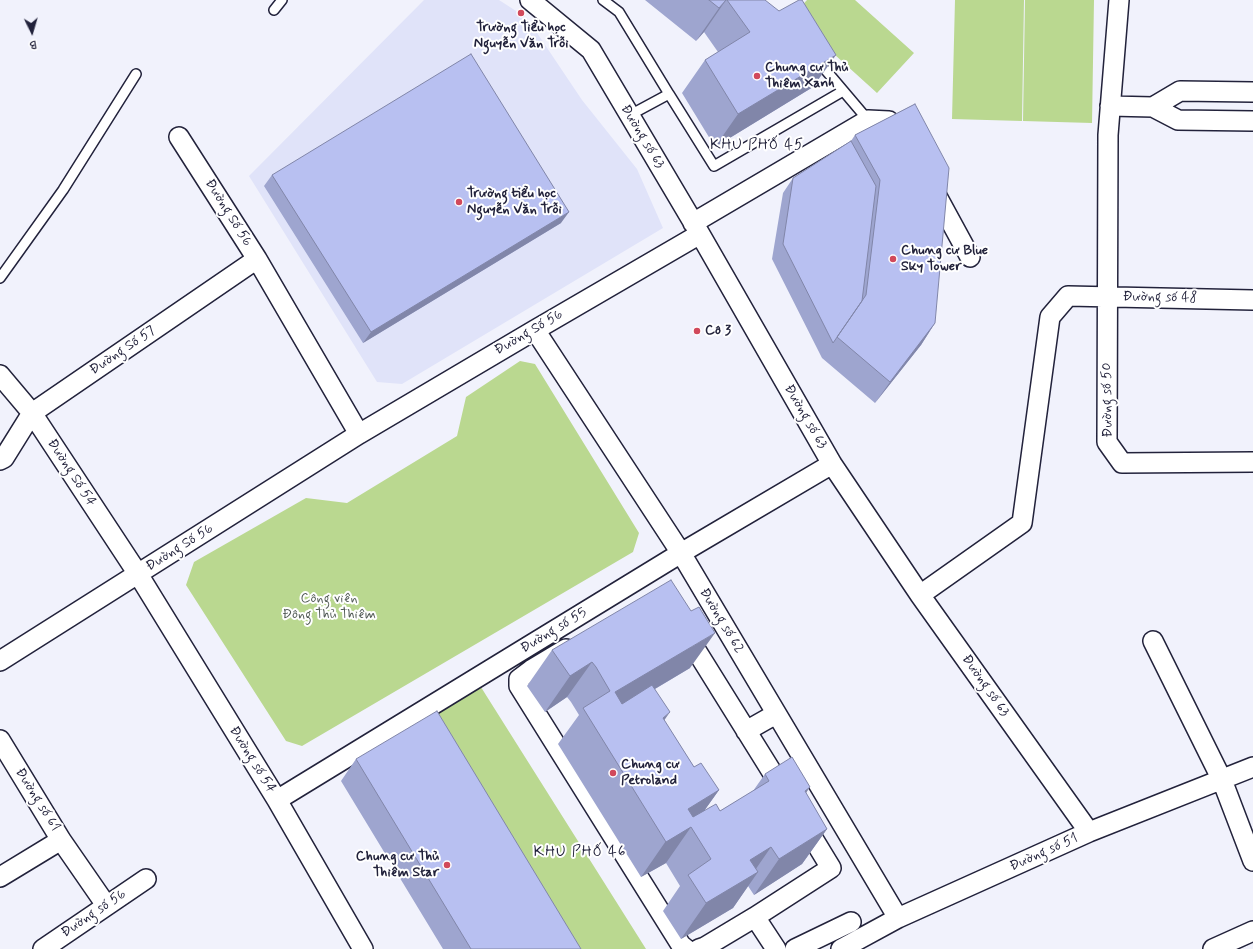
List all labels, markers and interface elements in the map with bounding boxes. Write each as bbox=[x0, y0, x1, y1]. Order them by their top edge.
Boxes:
marker: Trường Tiểu học Nguyễn Văn Trỗi bbox=[516, 8, 526, 18]
north arrow bbox=[12, 12, 52, 52]
place label: Trường Tiểu học Nguyễn Văn Trỗi bbox=[474, 20, 568, 52]
text: B bbox=[29, 37, 37, 51]
place label: Chung cư Thủ Thiêm Xanh bbox=[765, 60, 848, 92]
marker: Chung cư Thủ Thiêm Xanh bbox=[752, 71, 762, 81]
street label: Đường số 63 bbox=[616, 102, 668, 172]
district label: KHU PHỐ 45 bbox=[712, 137, 802, 155]
street label: Đường Số 56 bbox=[201, 176, 255, 250]
place label: Trường tiểu học Nguyễn Văn Trỗi bbox=[467, 186, 562, 218]
marker: Trường tiểu học Nguyễn Văn Trỗi bbox=[454, 197, 464, 207]
place label: Chung cư Blue Sky Tower bbox=[901, 243, 988, 276]
marker: Chung cư Blue Sky Tower bbox=[888, 254, 898, 264]
street label: Đường số 48 bbox=[1123, 289, 1197, 307]
street label: Đường Số 56 bbox=[492, 307, 566, 359]
street label: Đường Số 57 bbox=[87, 323, 159, 379]
place label: Cô 3 bbox=[705, 323, 731, 339]
marker: Cô 3 bbox=[692, 326, 702, 336]
street label: Đường số 50 bbox=[1099, 362, 1117, 438]
street label: Đường số 63 bbox=[780, 382, 830, 452]
street label: Đường Số 54 bbox=[43, 436, 99, 510]
street label: Đường Số 56 bbox=[143, 521, 217, 575]
street label: Đường số 62 bbox=[695, 585, 747, 657]
park label: Công viên Đông Thủ Thiêm bbox=[282, 591, 376, 624]
street label: Đường số 55 bbox=[518, 605, 590, 657]
street label: Đường số 63 bbox=[958, 652, 1012, 720]
street label: Đường số 54 bbox=[225, 724, 279, 796]
place label: Chung cư Petroland bbox=[621, 757, 679, 790]
street label: Đường số 61 bbox=[11, 765, 63, 835]
marker: Chung cư Petroland bbox=[608, 768, 618, 778]
street label: Đường số 51 bbox=[1007, 830, 1081, 876]
district label: KHU PHỐ 46 bbox=[535, 844, 625, 862]
place label: Chung cư Thủ Thiêm Star bbox=[356, 849, 439, 882]
marker: Chung cư Thủ Thiêm Star bbox=[442, 860, 452, 870]
street label: Đường số 56 bbox=[58, 886, 130, 942]

